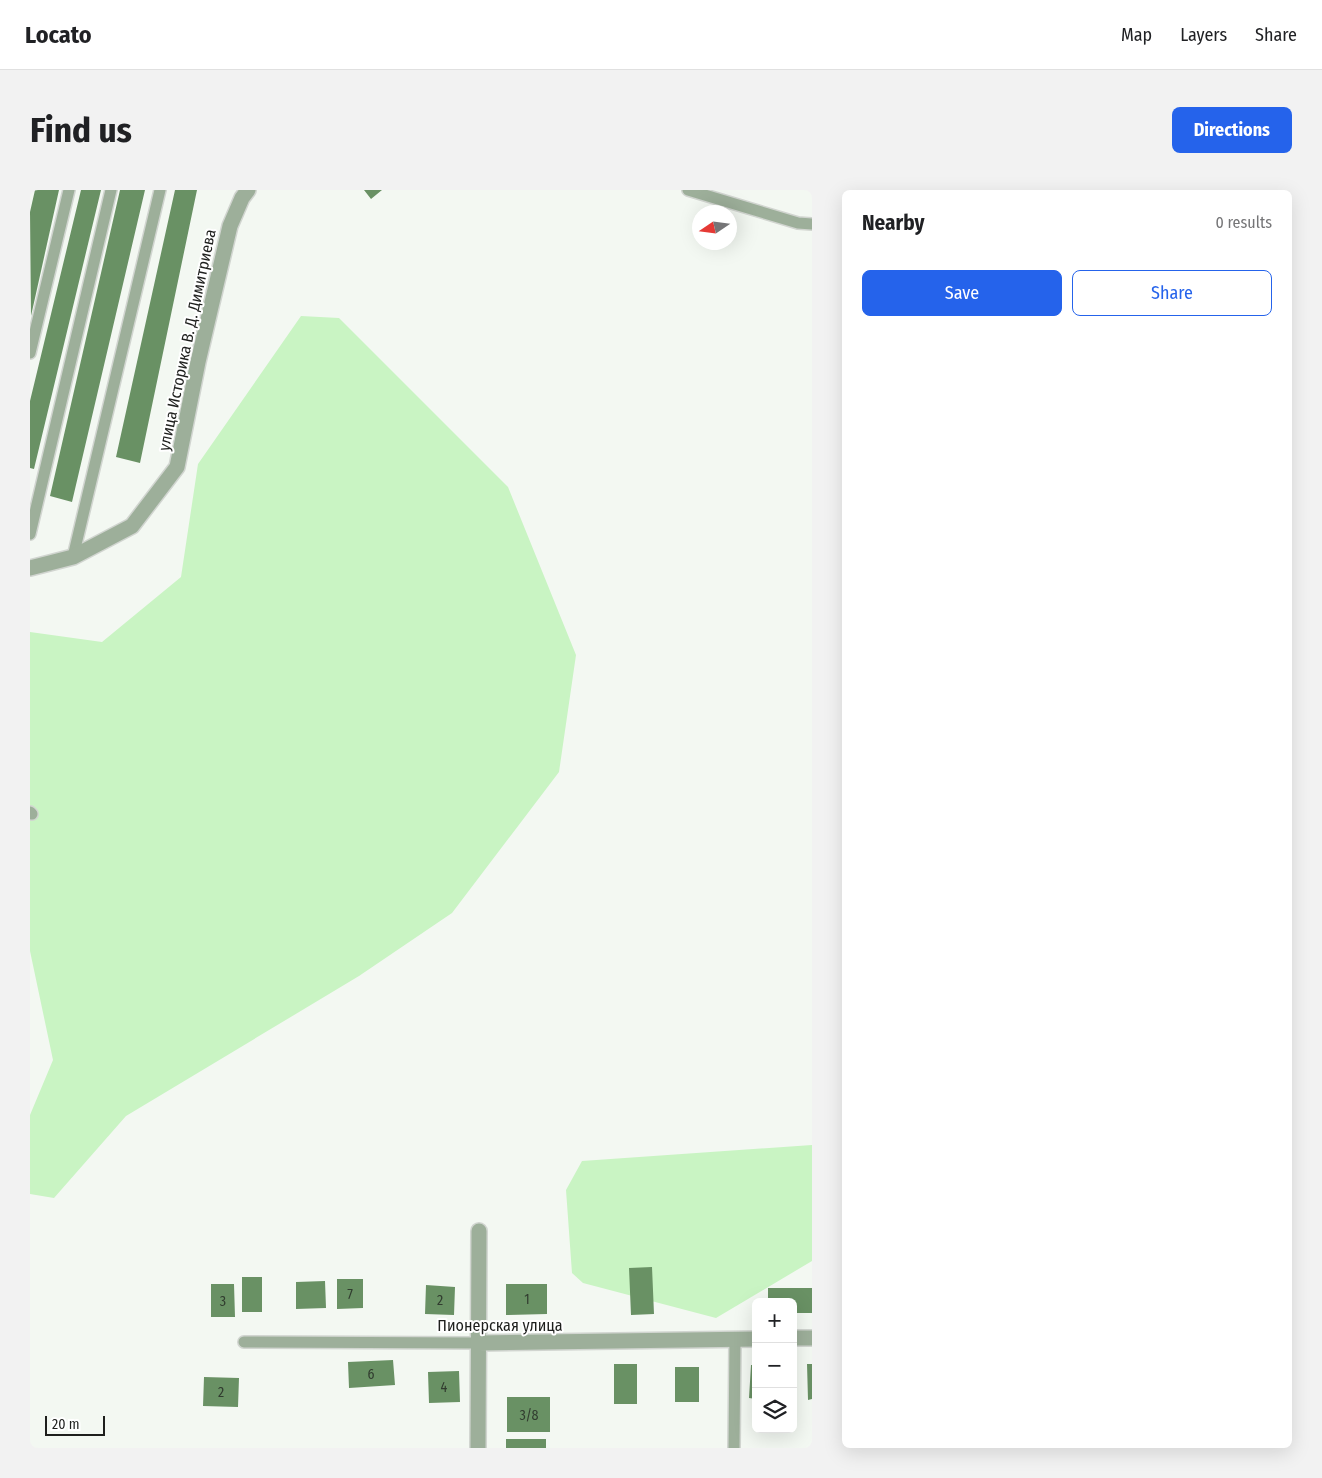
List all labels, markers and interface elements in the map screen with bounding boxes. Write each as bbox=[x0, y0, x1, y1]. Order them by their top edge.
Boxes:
text: Locato bbox=[25, 21, 91, 49]
text: Map bbox=[1121, 24, 1152, 46]
text: Layers bbox=[1180, 24, 1227, 46]
text: Share bbox=[1255, 24, 1297, 46]
button: Directions bbox=[1172, 107, 1292, 153]
text: Find us bbox=[30, 109, 132, 151]
north arrow bbox=[692, 205, 737, 250]
text: Nearby bbox=[862, 210, 924, 236]
text: 0 results bbox=[1215, 213, 1272, 232]
street label: улица Историка В. Д. Димитриева bbox=[154, 227, 220, 452]
button: Save bbox=[862, 270, 1062, 316]
button: Share bbox=[1072, 270, 1272, 316]
house number: 7 bbox=[347, 1286, 353, 1303]
house number: 1 bbox=[524, 1291, 530, 1308]
house number: 2 bbox=[437, 1292, 443, 1309]
house number: 3 bbox=[220, 1293, 226, 1310]
map controls bbox=[752, 1298, 797, 1433]
button: + bbox=[752, 1298, 797, 1343]
street label: Пионерская улица bbox=[437, 1316, 563, 1335]
button: − bbox=[752, 1343, 797, 1388]
house number: 6 bbox=[368, 1366, 375, 1383]
house number: 4 bbox=[441, 1379, 448, 1396]
house number: 2 bbox=[218, 1384, 224, 1401]
button: layers bbox=[752, 1388, 797, 1433]
house number: 3/8 bbox=[519, 1407, 539, 1424]
scale bar bbox=[45, 1413, 105, 1436]
text: 20 m bbox=[52, 1416, 80, 1433]

